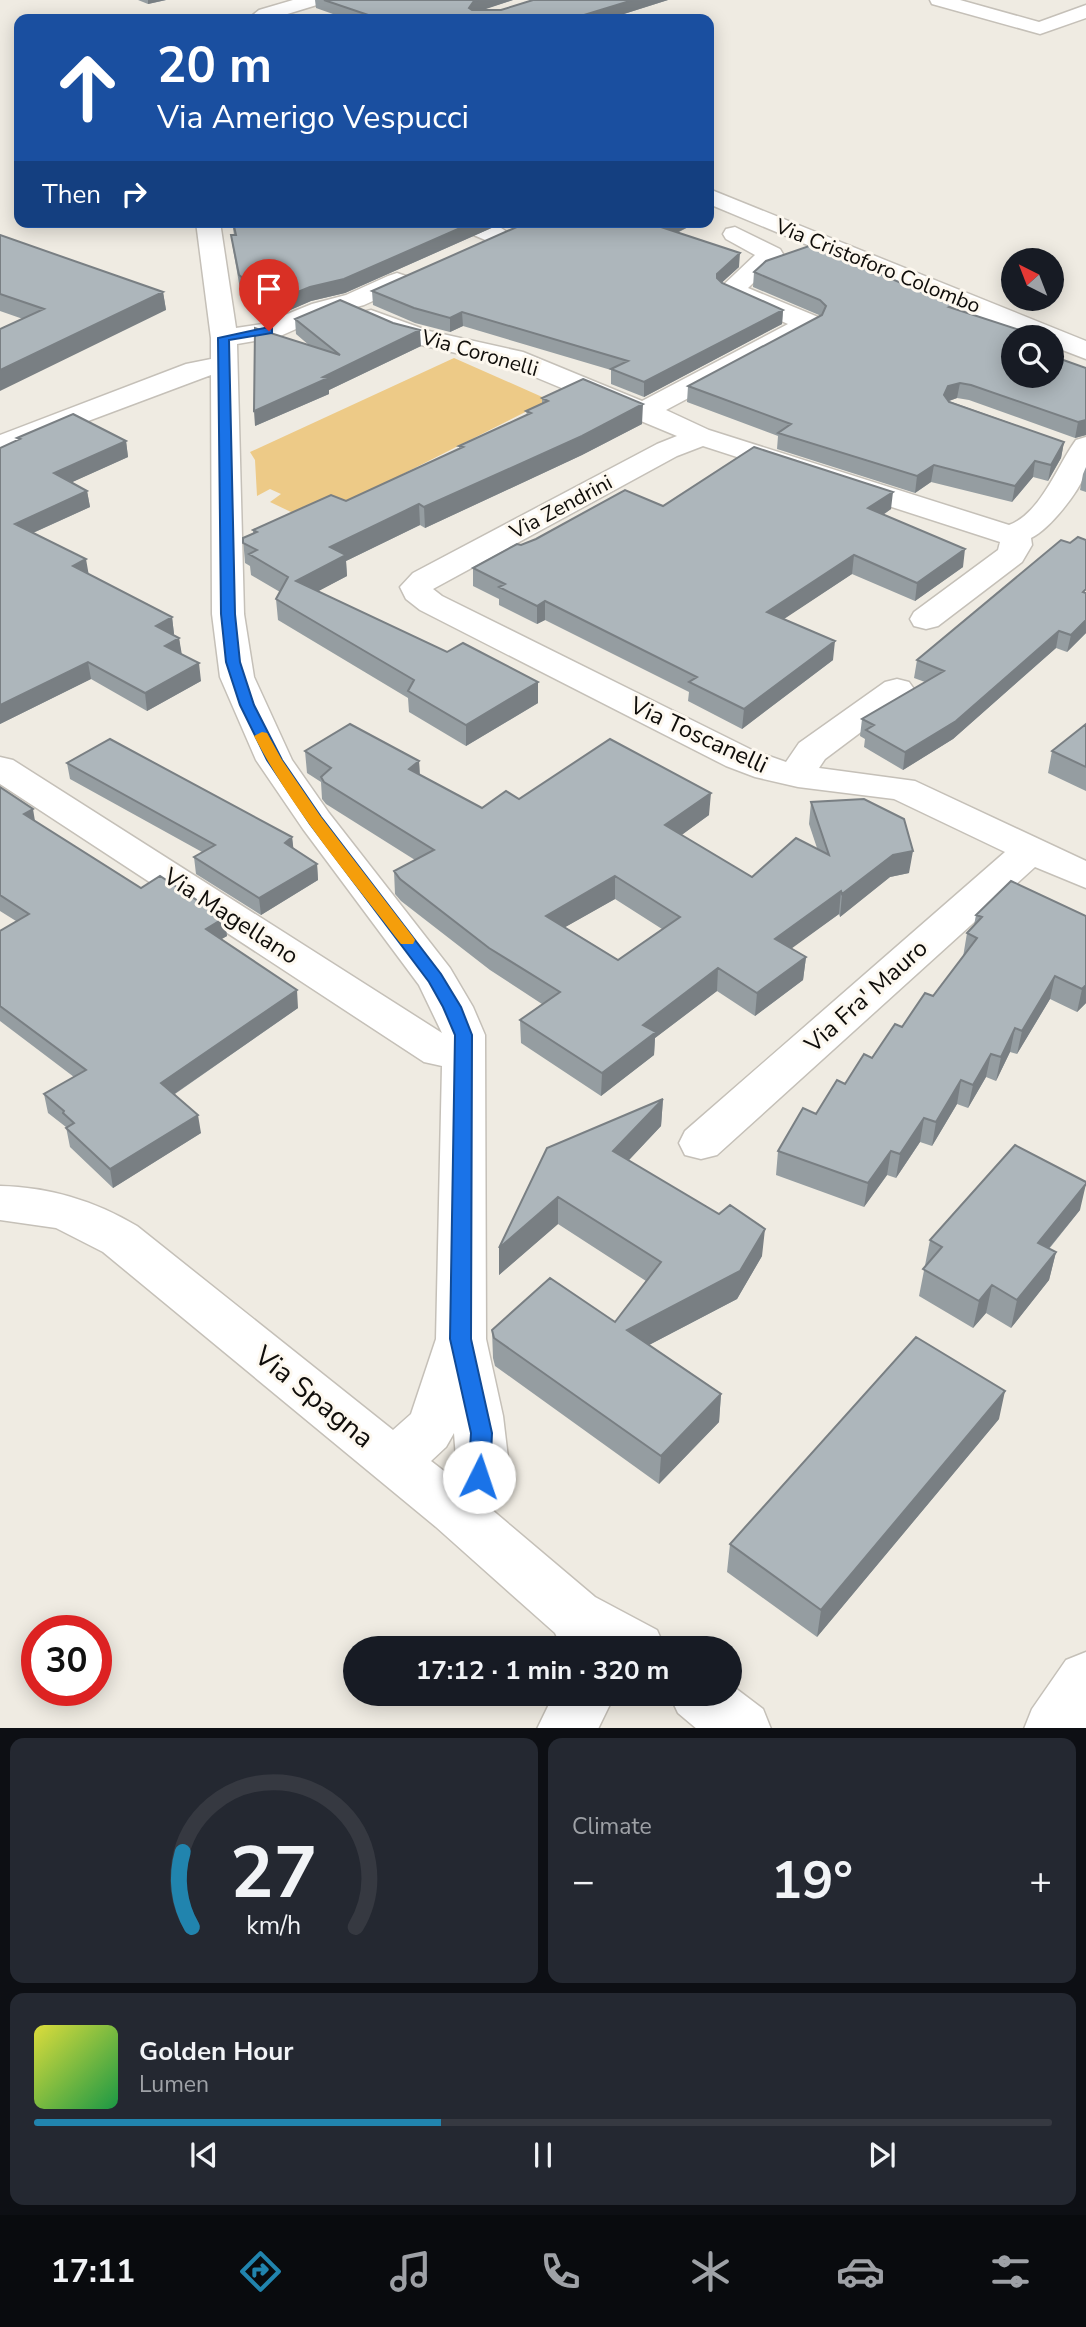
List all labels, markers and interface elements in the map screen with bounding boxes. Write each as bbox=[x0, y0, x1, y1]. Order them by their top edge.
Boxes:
text: 20 m bbox=[157, 32, 272, 99]
icon: ahead bbox=[42, 42, 133, 133]
text: Via Amerigo Vespucci bbox=[157, 96, 469, 139]
icon: right bbox=[115, 175, 153, 213]
text: Then bbox=[42, 177, 101, 212]
street label: Via Cristoforo Colombo bbox=[770, 212, 985, 320]
north arrow bbox=[1001, 248, 1064, 312]
map controls bbox=[1001, 248, 1064, 388]
pin bbox=[239, 259, 299, 331]
icon: arrive bbox=[250, 270, 288, 308]
street label: Via Coronelli bbox=[417, 323, 542, 383]
button: search bbox=[1001, 325, 1064, 388]
street label: Via Zendrini bbox=[504, 468, 617, 546]
street label: Via Toscanelli bbox=[624, 689, 773, 781]
street label: Via Magellano bbox=[156, 860, 305, 972]
street label: Via Fra' Mauro bbox=[797, 932, 934, 1060]
street label: Via Spagna bbox=[246, 1336, 382, 1457]
position arrow bbox=[442, 1440, 516, 1514]
speed limit sign: 30 bbox=[21, 1615, 112, 1706]
text: 17:12 · 1 min · 320 m bbox=[416, 1653, 669, 1688]
text: Climate bbox=[572, 1811, 652, 1842]
text: 27 bbox=[230, 1823, 318, 1923]
text: 19° bbox=[771, 1845, 853, 1916]
text: − bbox=[572, 1856, 595, 1907]
text: + bbox=[1029, 1856, 1052, 1907]
text: km/h bbox=[246, 1908, 302, 1942]
text: Golden Hour bbox=[139, 2034, 294, 2069]
text: Lumen bbox=[139, 2069, 209, 2100]
icon: previous bbox=[185, 2136, 223, 2174]
icon: pause bbox=[524, 2136, 562, 2174]
icon: next bbox=[863, 2136, 901, 2174]
icon: directions bbox=[236, 2247, 285, 2296]
icon: music bbox=[386, 2247, 435, 2296]
icon: phone bbox=[536, 2247, 585, 2296]
icon: climate bbox=[686, 2247, 735, 2296]
icon: car bbox=[836, 2247, 885, 2296]
icon: filters bbox=[986, 2247, 1035, 2296]
text: 17:11 bbox=[51, 2250, 135, 2293]

